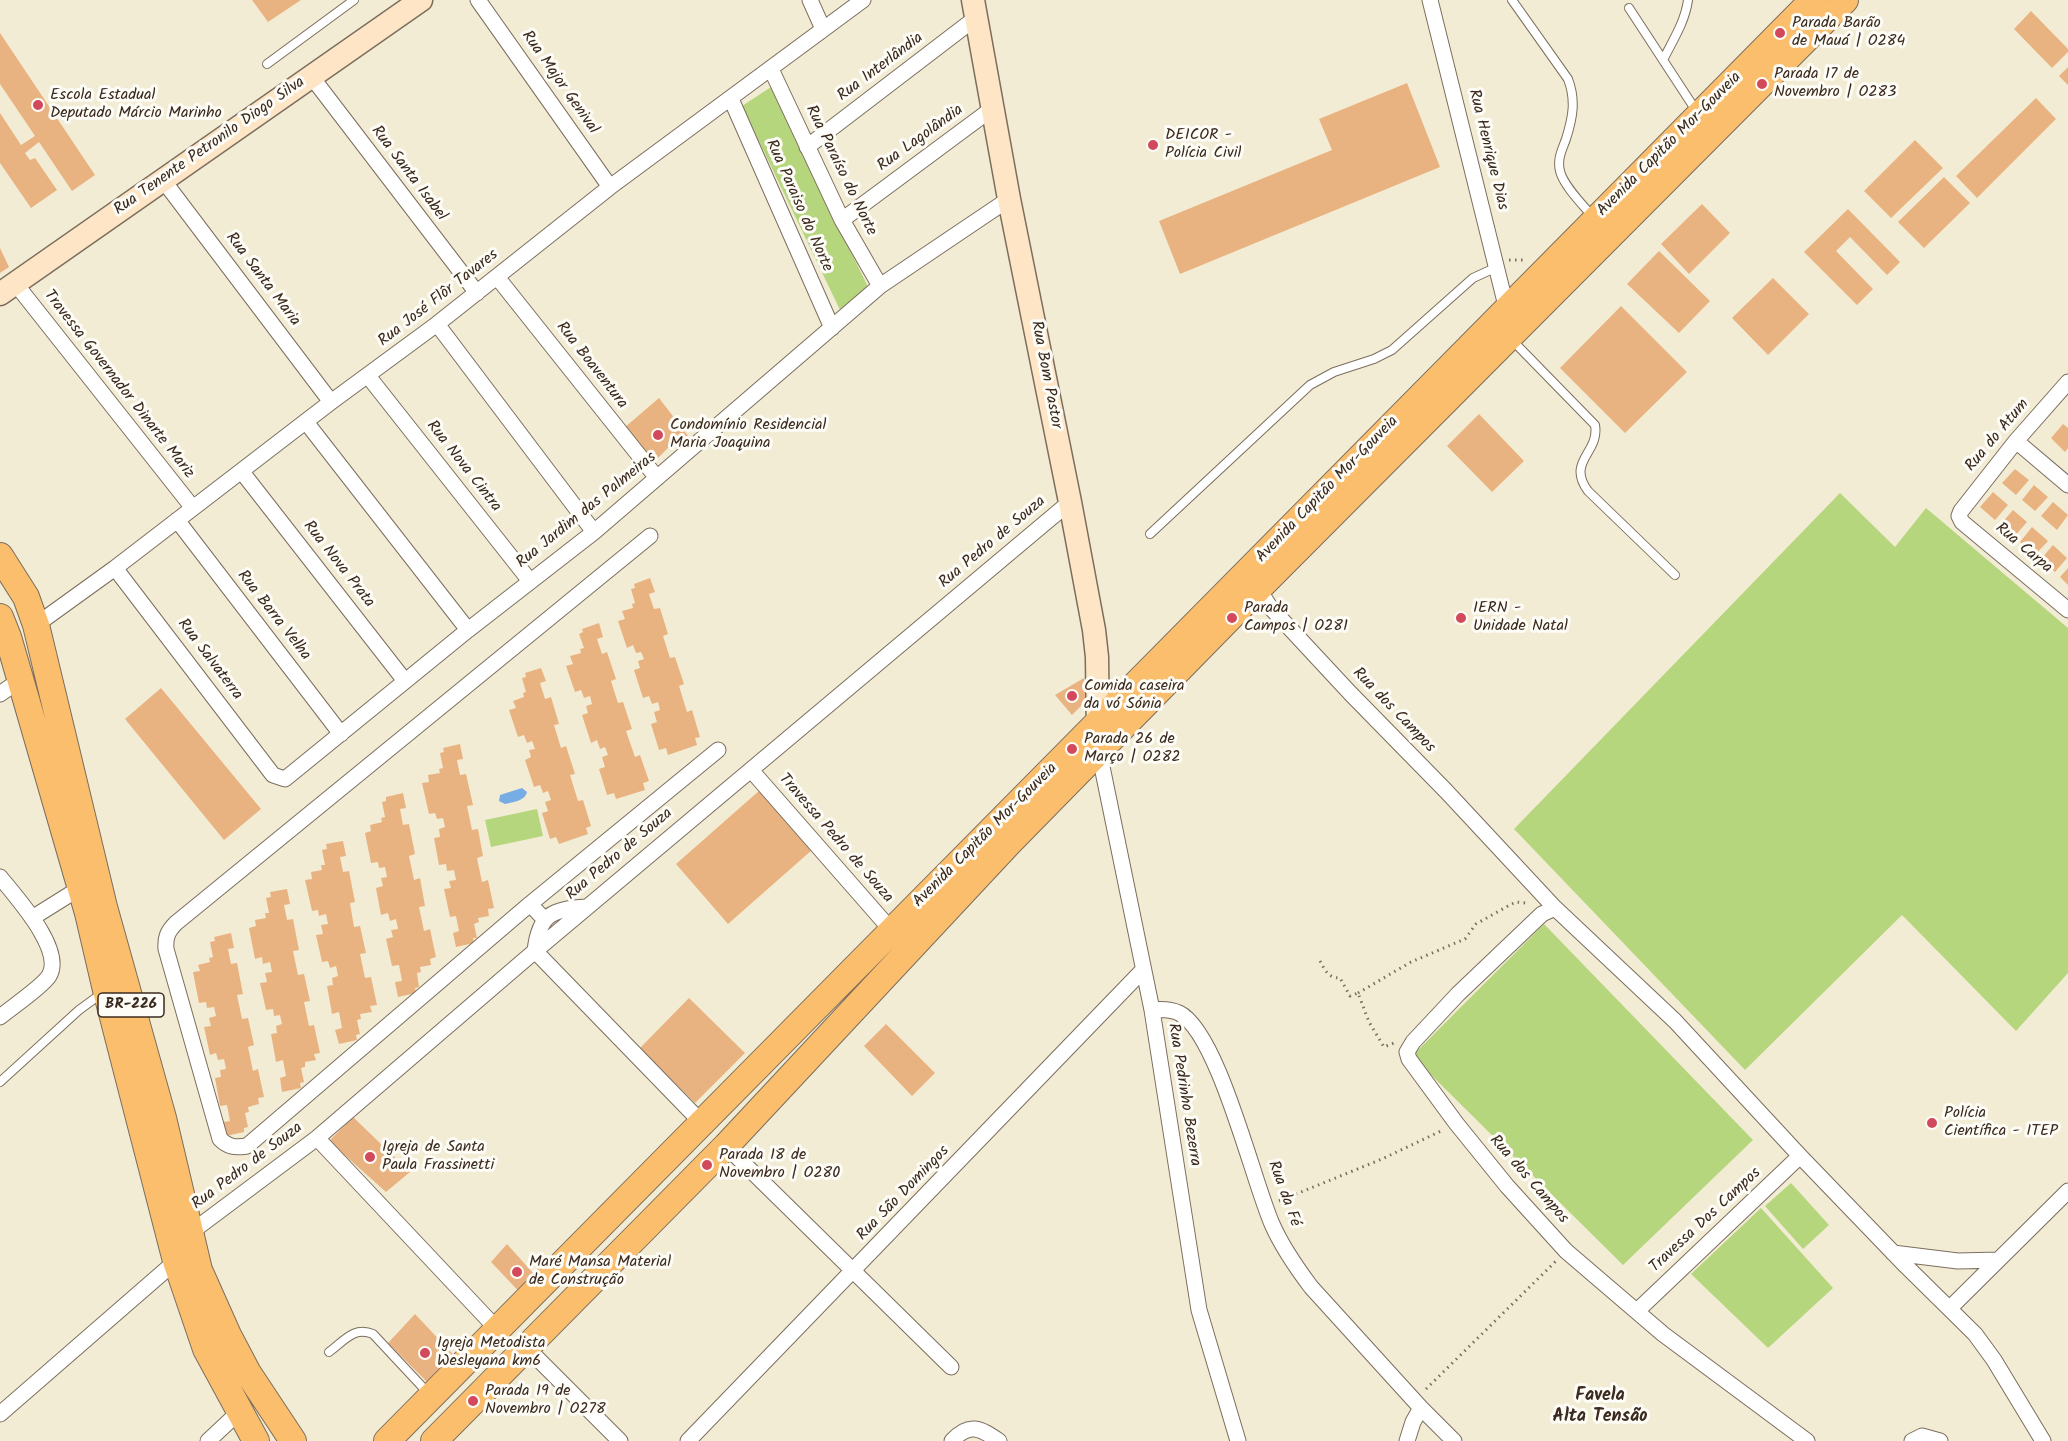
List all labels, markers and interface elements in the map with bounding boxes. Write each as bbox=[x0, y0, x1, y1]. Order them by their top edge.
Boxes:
place label: Parada Barão de Mauá | O284 bbox=[1792, 14, 1905, 52]
marker: Parada Barão de Mauá | O284 bbox=[1773, 26, 1787, 40]
street label: Rua Major Genival bbox=[516, 28, 602, 138]
street label: Rua Interlândia bbox=[834, 30, 928, 106]
place label: Parada 17 de Novembro | O283 bbox=[1774, 65, 1896, 103]
street label: Avenida Capitão Mor-Gouveia bbox=[1594, 69, 1746, 221]
street label: Rua Tenente Petronilo Diogo Silva bbox=[111, 74, 309, 220]
marker: Parada 17 de Novembro | O283 bbox=[1755, 77, 1769, 91]
place label: Escola Estadual Deputado Márcio Marinho bbox=[50, 86, 222, 124]
street label: Rua Henrique Dias bbox=[1463, 88, 1511, 212]
marker: Escola Estadual Deputado Márcio Marinho bbox=[31, 98, 45, 112]
street label: Rua Lagolândia bbox=[874, 101, 968, 177]
street label: Rua Paraíso do Norte bbox=[800, 103, 880, 239]
street label: Rua Santa Isabel bbox=[366, 123, 450, 225]
place label: DEICOR - Polícia Civil bbox=[1165, 126, 1241, 164]
street label: Rua Paraiso do Norte bbox=[760, 137, 836, 275]
marker: DEICOR - Polícia Civil bbox=[1146, 138, 1160, 152]
street label: Rua Santa Maria bbox=[221, 229, 303, 331]
street label: Rua José Flôr Tavares bbox=[375, 246, 503, 352]
street label: Travessa Governador Dinarte Mariz bbox=[39, 287, 197, 483]
street label: Rua Boaventura bbox=[551, 319, 631, 413]
street label: Rua Bom Pastor bbox=[1025, 320, 1065, 430]
street label: Rua do Atum bbox=[1962, 396, 2034, 476]
street label: Avenida Capitão Mor-Gouveia bbox=[1253, 413, 1403, 567]
place label: Condomínio Residencial Maria Joaquina bbox=[670, 416, 826, 454]
street label: Rua Nova Cintra bbox=[421, 418, 505, 516]
marker: Condomínio Residencial Maria Joaquina bbox=[651, 428, 665, 442]
street label: Rua Jardim das Palmeiras bbox=[513, 449, 661, 573]
street label: Rua Pedro de Souza bbox=[936, 493, 1050, 593]
street label: Rua Nova Prata bbox=[298, 518, 378, 612]
street label: Rua Carpa bbox=[1991, 520, 2055, 578]
street label: Rua Barra Velha bbox=[232, 567, 314, 665]
place label: Parada Campos | O281 bbox=[1244, 599, 1348, 637]
place label: IERN - Unidade Natal bbox=[1473, 599, 1568, 637]
marker: Parada Campos | O281 bbox=[1225, 611, 1239, 625]
marker: IERN - Unidade Natal bbox=[1454, 611, 1468, 625]
street label: Rua Salvaterra bbox=[172, 616, 246, 704]
street label: Rua dos Campos bbox=[1348, 664, 1438, 758]
place label: Comida caseira da vó Sónia bbox=[1084, 677, 1185, 715]
marker: Comida caseira da vó Sónia bbox=[1065, 689, 1079, 703]
place label: Parada 26 de Março | O282 bbox=[1084, 730, 1181, 768]
marker: Parada 26 de Março | O282 bbox=[1065, 742, 1079, 756]
street label: Avenida Capitão Mor-Gouveia bbox=[910, 760, 1062, 912]
street label: Travessa Pedro de Souza bbox=[774, 770, 896, 908]
street label: Rua Pedro de Souza bbox=[563, 805, 677, 905]
road number: BR-226 bbox=[98, 993, 164, 1017]
street label: Rua Pedrinho Bezerra bbox=[1162, 1022, 1204, 1168]
place label: Polícia Científica - ITEP bbox=[1944, 1104, 2058, 1142]
marker: Polícia Científica - ITEP bbox=[1925, 1116, 1939, 1130]
street label: Rua Pedro de Souza bbox=[189, 1119, 307, 1215]
street label: Rua dos Campos bbox=[1484, 1132, 1572, 1228]
place label: Igreja de Santa Paula Frassinetti bbox=[382, 1138, 494, 1176]
street label: Rua São Domingos bbox=[854, 1142, 954, 1246]
place label: Parada 18 de Novembro | O280 bbox=[719, 1146, 840, 1184]
marker: Igreja de Santa Paula Frassinetti bbox=[363, 1150, 377, 1164]
marker: Parada 18 de Novembro | O280 bbox=[700, 1158, 714, 1172]
street label: Rua da Fé bbox=[1262, 1159, 1304, 1229]
street label: Travessa Dos Campos bbox=[1646, 1164, 1766, 1278]
place label: Maré Mansa Material de Construção bbox=[529, 1253, 671, 1291]
marker: Maré Mansa Material de Construção bbox=[510, 1265, 524, 1279]
place label: Igreja Metodista Wesleyana km6 bbox=[437, 1334, 546, 1372]
marker: Igreja Metodista Wesleyana km6 bbox=[418, 1346, 432, 1360]
place label: Parada 19 de Novembro | O278 bbox=[485, 1382, 606, 1420]
district label: Favela Alta Tensão bbox=[1553, 1386, 1647, 1428]
marker: Parada 19 de Novembro | O278 bbox=[466, 1394, 480, 1408]

